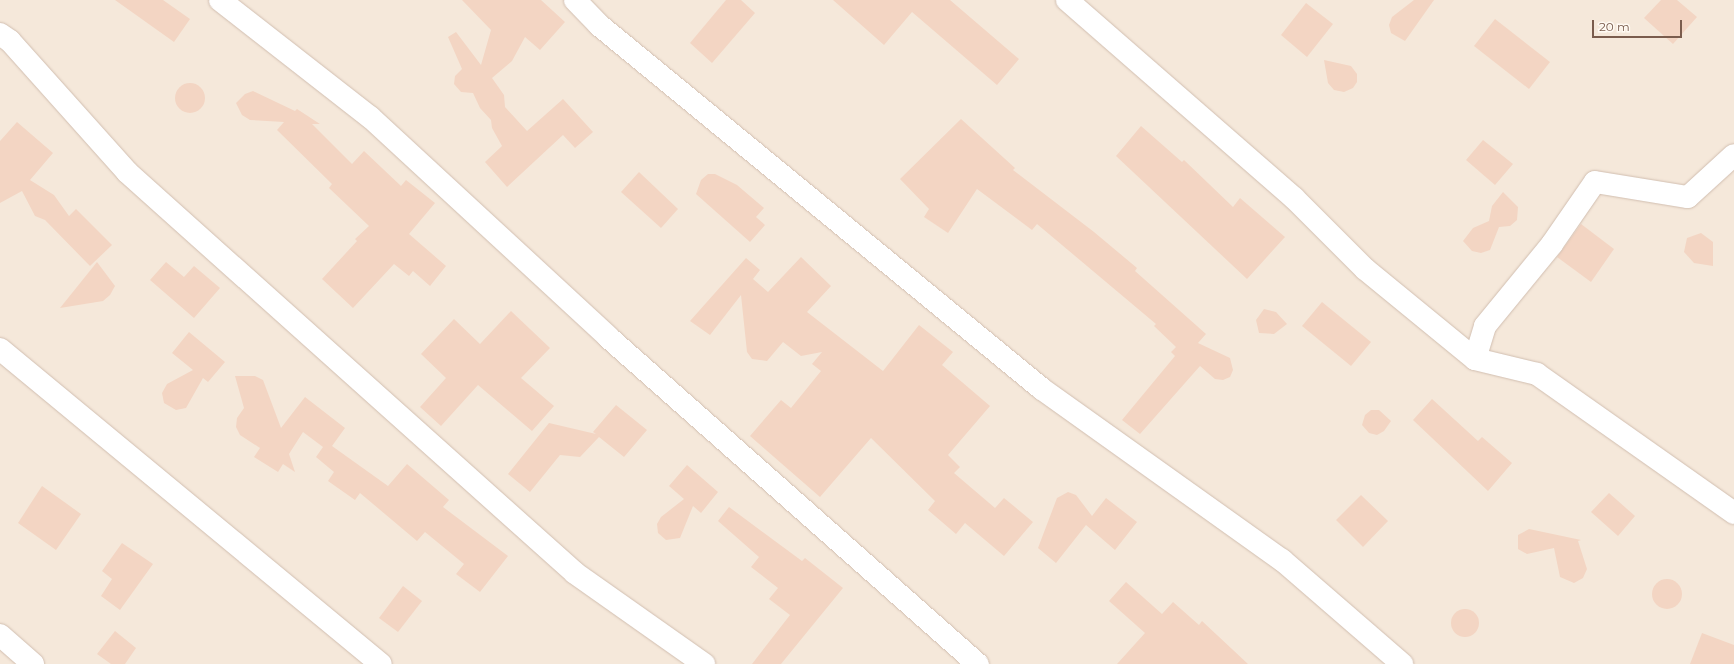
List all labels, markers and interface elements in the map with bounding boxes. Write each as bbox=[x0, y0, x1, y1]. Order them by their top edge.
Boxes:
scale bar bbox=[1594, 12, 1684, 38]
text: 20 m bbox=[1599, 19, 1630, 34]

